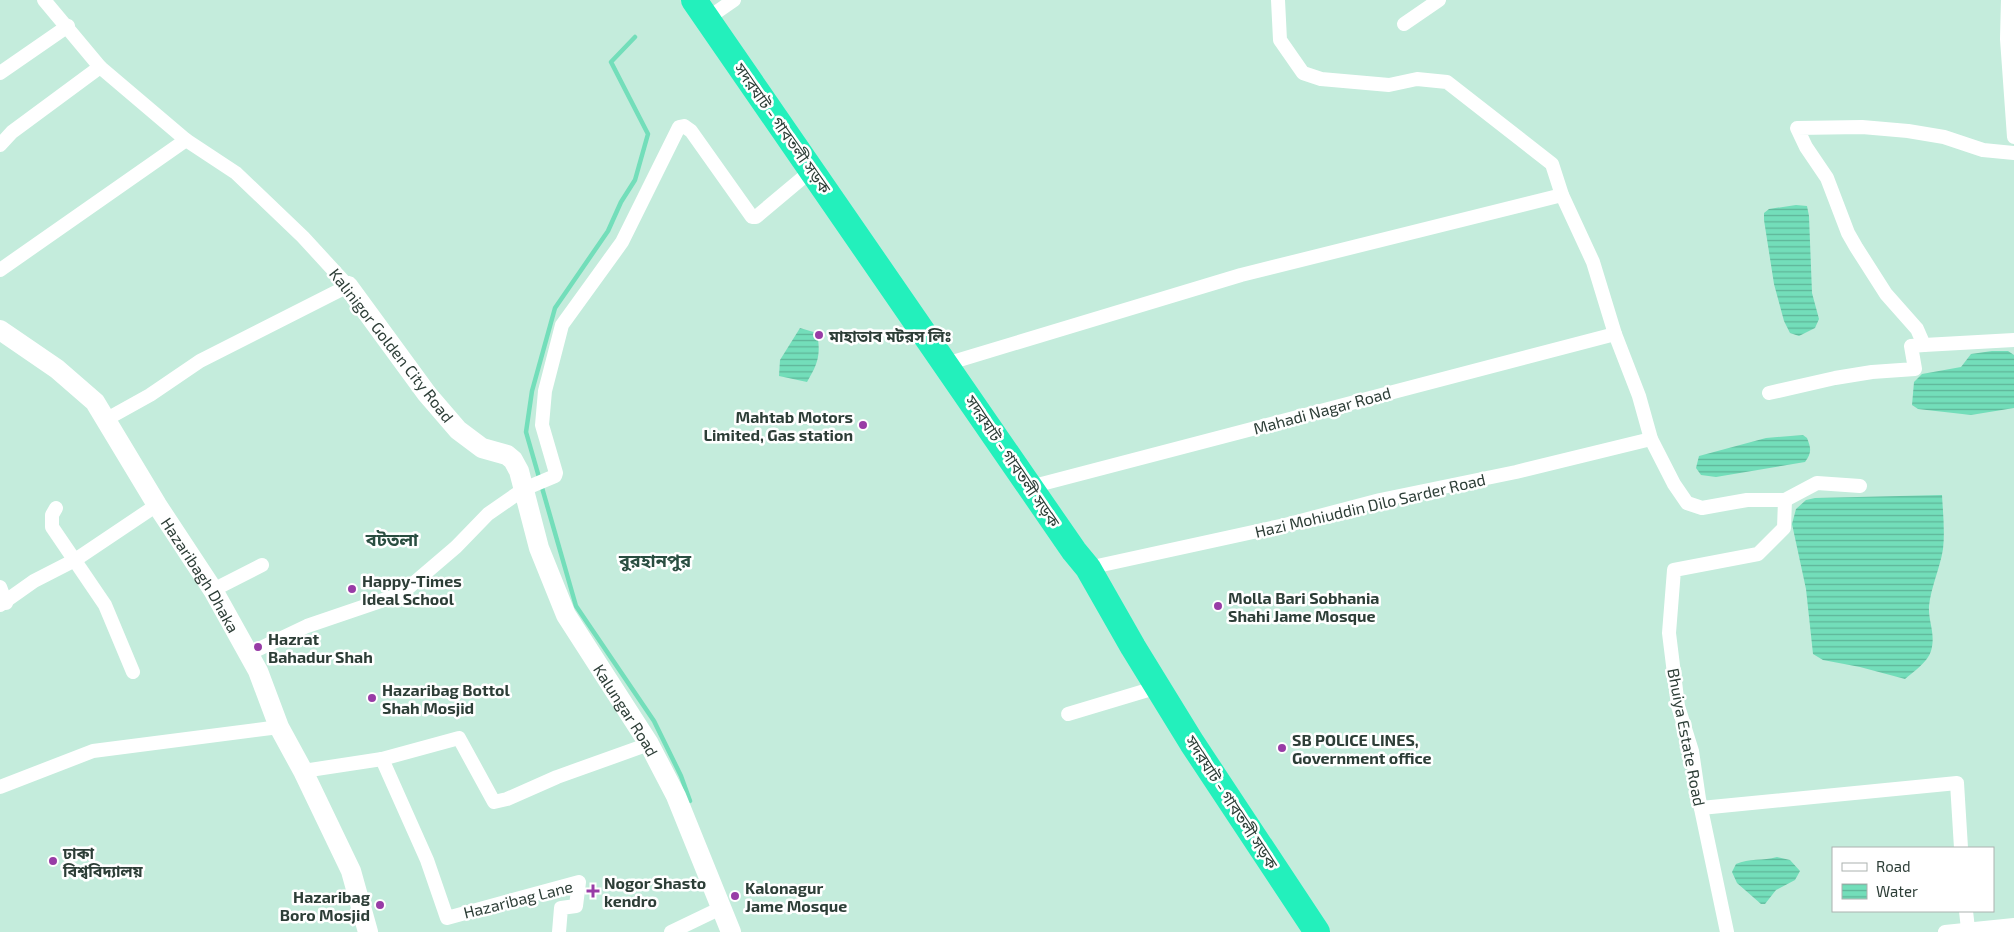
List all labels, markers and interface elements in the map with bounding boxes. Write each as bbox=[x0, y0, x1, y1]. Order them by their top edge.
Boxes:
street label: সদরঘাট - গাবতলী সড়ক bbox=[730, 58, 836, 198]
street label: Kalinigor Golden City Road bbox=[326, 264, 458, 426]
place label: মাহাতাব মটরস লিঃ bbox=[828, 326, 952, 345]
marker: মাহাতাব মটরস লিঃ bbox=[813, 329, 825, 341]
street label: Mahadi Nagar Road bbox=[1251, 382, 1393, 438]
street label: সদরঘাট - গাবতলী সড়ক bbox=[961, 391, 1065, 531]
place label: Mahtab Motors Limited, Gas station bbox=[703, 407, 853, 444]
marker: Mahtab Motors Limited, Gas station bbox=[857, 419, 869, 431]
street label: Hazi Mohiuddin Dilo Sarder Road bbox=[1253, 469, 1487, 541]
street label: Hazaribagh Dhaka bbox=[158, 513, 244, 635]
district label: বটতলা bbox=[365, 528, 419, 550]
district label: বুরহানপুর bbox=[618, 549, 692, 572]
place label: Happy-Times Ideal School bbox=[362, 571, 462, 608]
marker: Happy-Times Ideal School bbox=[346, 583, 358, 595]
place label: Molla Bari Sobhania Shahi Jame Mosque bbox=[1228, 588, 1379, 625]
marker: Molla Bari Sobhania Shahi Jame Mosque bbox=[1212, 600, 1224, 612]
place label: Hazrat Bahadur Shah bbox=[268, 629, 373, 666]
marker: Hazrat Bahadur Shah bbox=[252, 641, 264, 653]
street label: Kalungar Road bbox=[590, 660, 663, 759]
street label: Bhuiya Estate Road bbox=[1664, 666, 1710, 808]
place label: Hazaribag Bottol Shah Mosjid bbox=[382, 680, 511, 717]
marker: Hazaribag Bottol Shah Mosjid bbox=[366, 692, 378, 704]
place label: SB POLICE LINES, Government office bbox=[1292, 730, 1432, 767]
street label: সদরঘাট - গাবতলী সড়ক bbox=[1181, 731, 1283, 873]
marker: SB POLICE LINES, Government office bbox=[1276, 742, 1288, 754]
place label: ঢাকা বিশ্ববিদ্যালয় bbox=[62, 843, 144, 880]
legend bbox=[1832, 847, 1994, 912]
marker: ঢাকা বিশ্ববিদ্যালয় bbox=[47, 855, 59, 867]
text: Road bbox=[1876, 857, 1911, 875]
place label: Nogor Shasto kendro bbox=[604, 873, 706, 910]
street label: Hazaribag Lane bbox=[461, 876, 575, 922]
place label: Kalonagur Jame Mosque bbox=[745, 878, 847, 915]
text: Water bbox=[1876, 882, 1918, 900]
marker: Nogor Shasto kendro bbox=[586, 884, 600, 898]
place label: Hazaribag Boro Mosjid bbox=[280, 887, 371, 924]
marker: Kalonagur Jame Mosque bbox=[729, 890, 741, 902]
marker: Hazaribag Boro Mosjid bbox=[374, 899, 386, 911]

